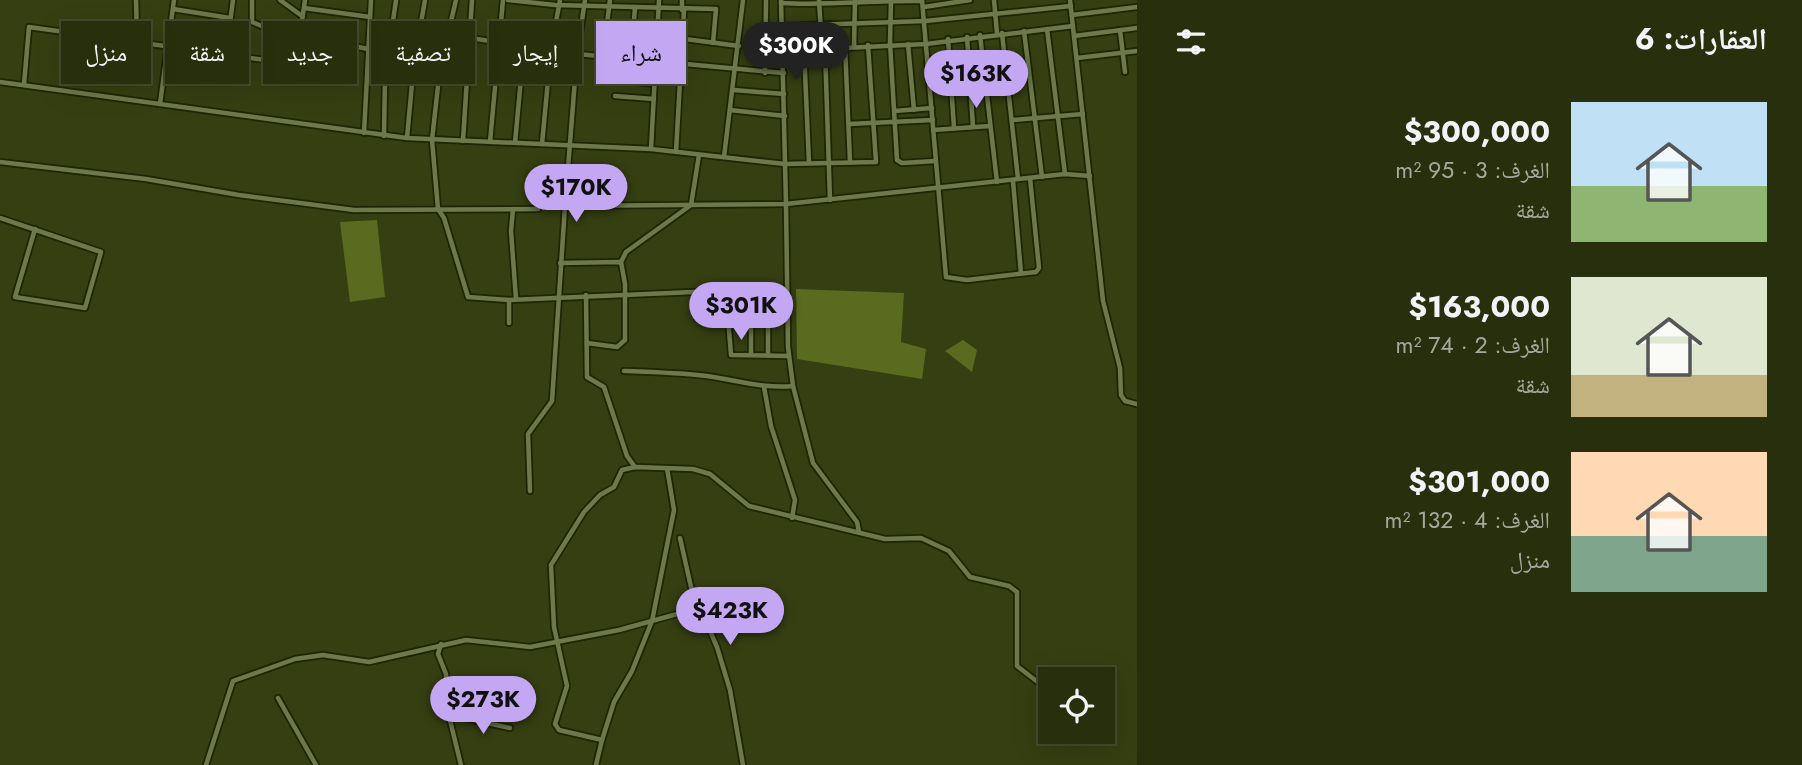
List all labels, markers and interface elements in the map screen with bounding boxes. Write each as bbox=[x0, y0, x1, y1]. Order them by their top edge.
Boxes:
text: العقارات: 6 bbox=[1635, 17, 1767, 60]
chip: منزل bbox=[61, 21, 151, 84]
chip: شقة bbox=[165, 21, 249, 84]
chip: جديد bbox=[263, 21, 357, 84]
chip: تصفية bbox=[371, 21, 475, 84]
chip: إيجار bbox=[489, 21, 582, 84]
chip: شراء bbox=[596, 21, 686, 84]
pin: $300K bbox=[747, 22, 845, 82]
icon: filters bbox=[1172, 23, 1210, 61]
text: $300K bbox=[758, 28, 834, 62]
pin: $163K bbox=[927, 50, 1025, 110]
text: $163K bbox=[940, 56, 1012, 90]
text: $300,000 bbox=[1404, 110, 1550, 153]
icon: home bbox=[1627, 130, 1711, 214]
text: الغرف: 3 · 95 m² bbox=[1395, 153, 1550, 187]
pin: $170K bbox=[527, 164, 625, 224]
text: $170K bbox=[540, 170, 612, 204]
text: شقة bbox=[1516, 193, 1550, 227]
pin: $301K bbox=[692, 282, 790, 342]
text: $163,000 bbox=[1409, 285, 1550, 328]
text: $301K bbox=[705, 288, 777, 322]
icon: home bbox=[1627, 305, 1711, 389]
text: الغرف: 2 · 74 m² bbox=[1395, 328, 1550, 362]
text: شقة bbox=[1516, 368, 1550, 402]
text: $301,000 bbox=[1408, 460, 1550, 503]
icon: home bbox=[1627, 480, 1711, 564]
text: الغرف: 4 · 132 m² bbox=[1385, 503, 1550, 537]
text: منزل bbox=[1510, 543, 1550, 577]
pin: $423K bbox=[681, 588, 779, 647]
text: $423K bbox=[692, 593, 768, 627]
map controls bbox=[1038, 667, 1115, 744]
button: locate bbox=[1038, 667, 1115, 744]
pin: $273K bbox=[434, 676, 532, 736]
text: $273K bbox=[446, 682, 520, 716]

